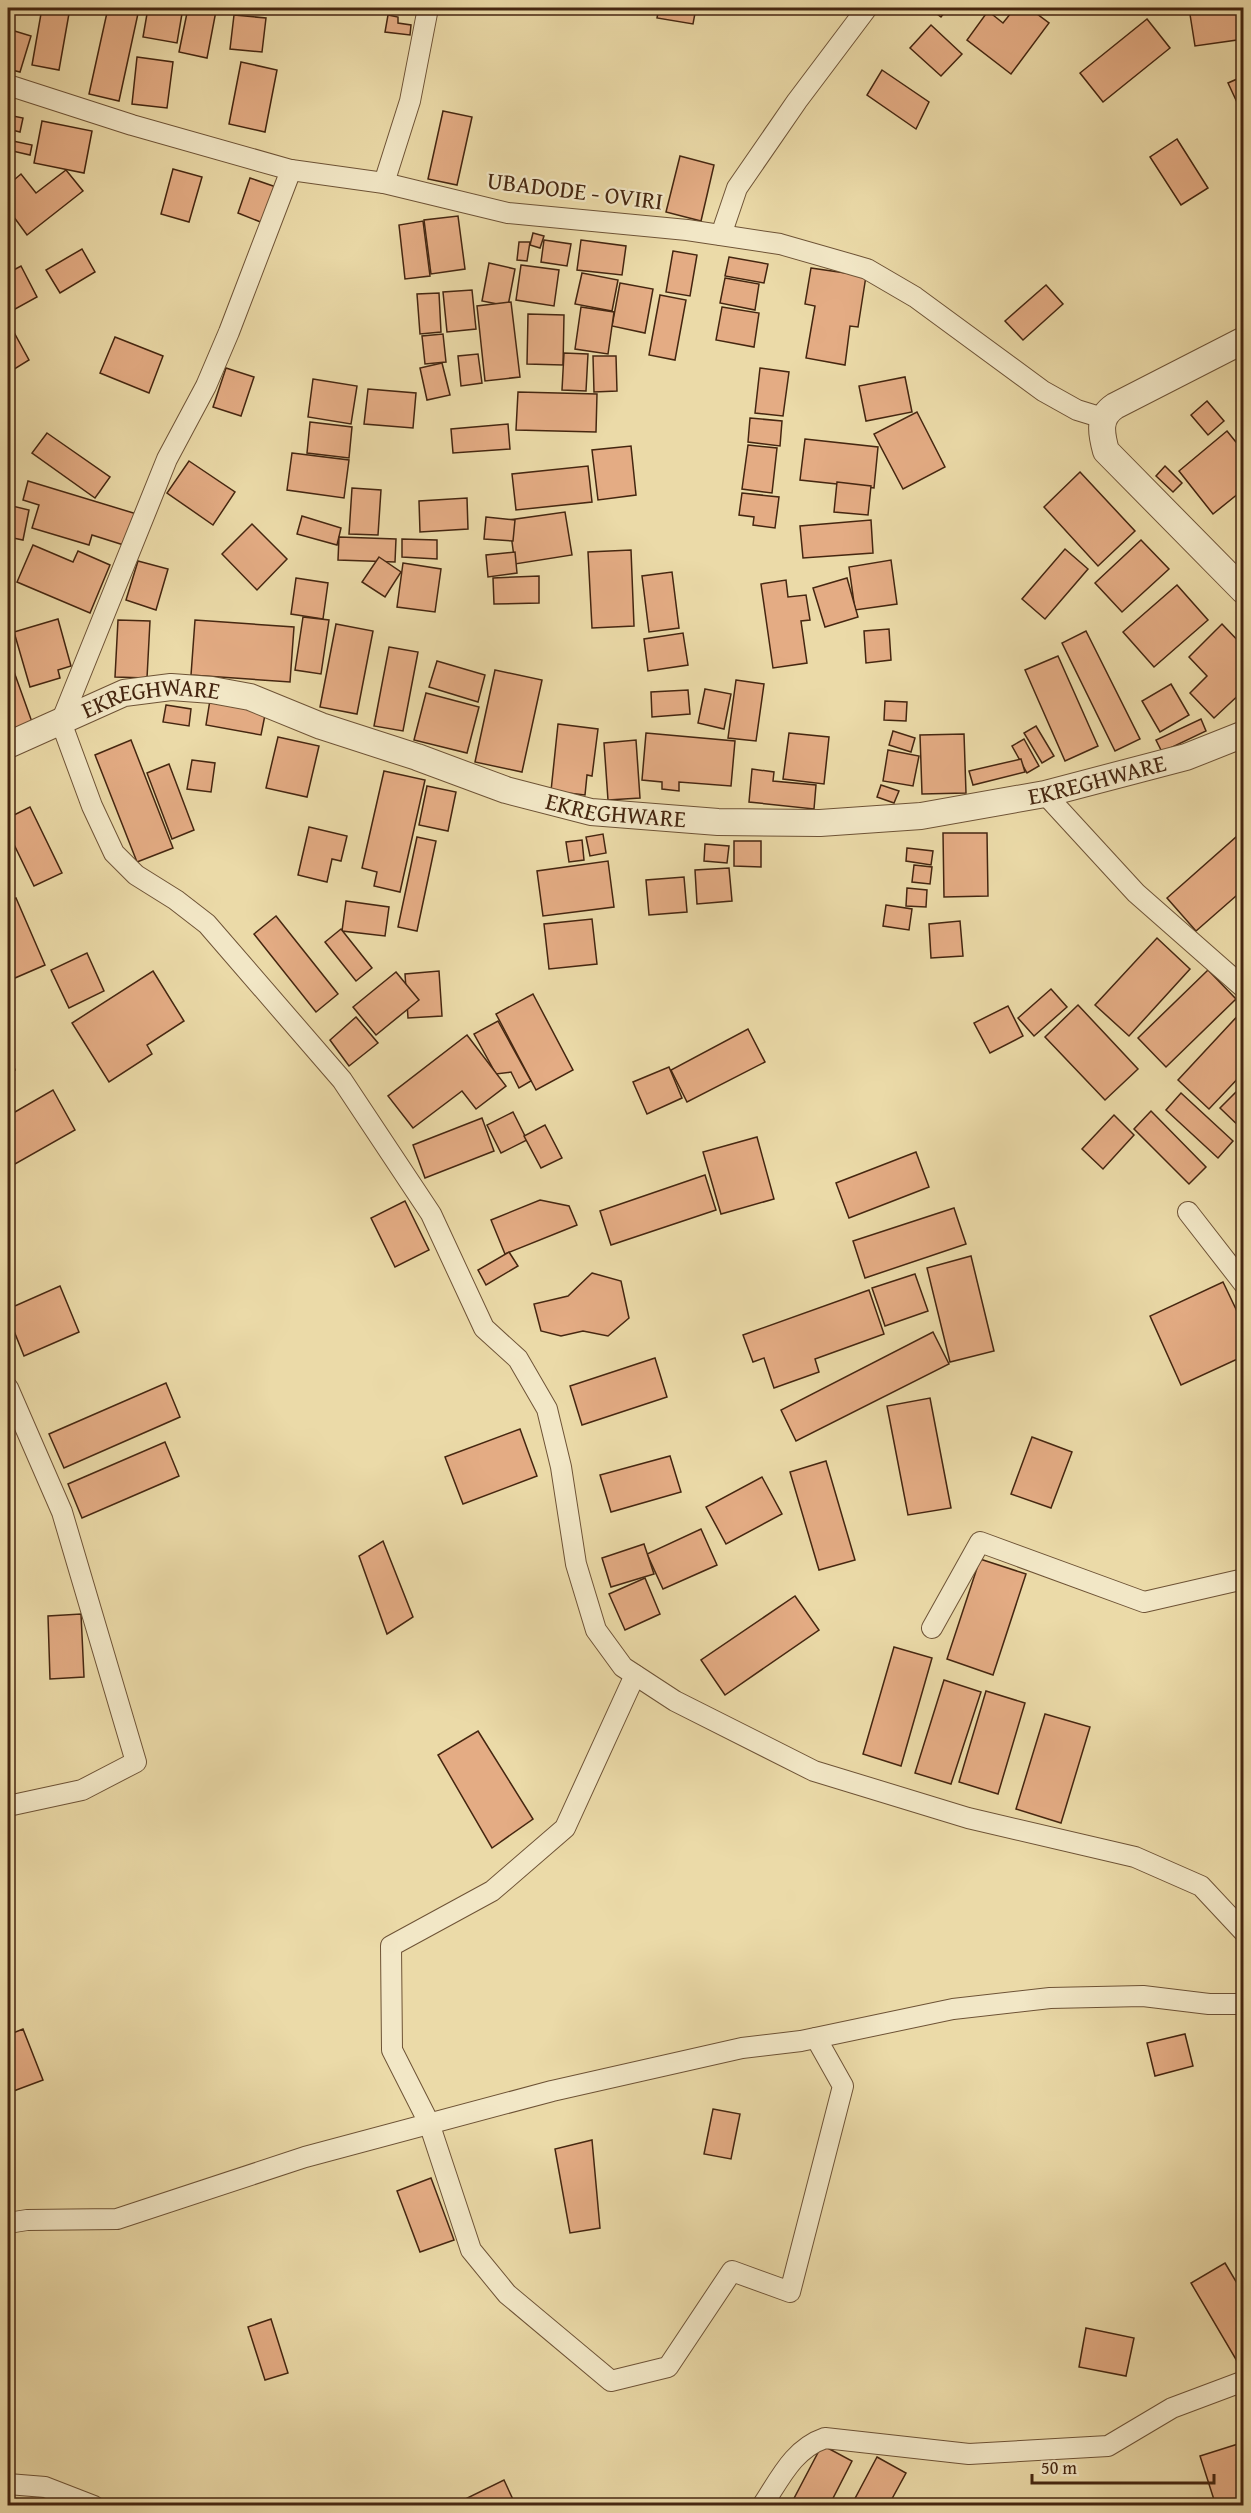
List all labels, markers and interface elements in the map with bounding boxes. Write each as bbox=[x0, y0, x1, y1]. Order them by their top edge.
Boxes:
street label: UBADODE - OVIRI bbox=[485, 162, 665, 219]
street label: EKREGHWARE bbox=[76, 668, 223, 727]
street label: EKREGHWARE bbox=[1025, 745, 1170, 814]
street label: EKREGHWARE bbox=[542, 783, 687, 836]
scale bar bbox=[1032, 2447, 1214, 2485]
text: 50 m bbox=[1041, 2454, 1077, 2481]

